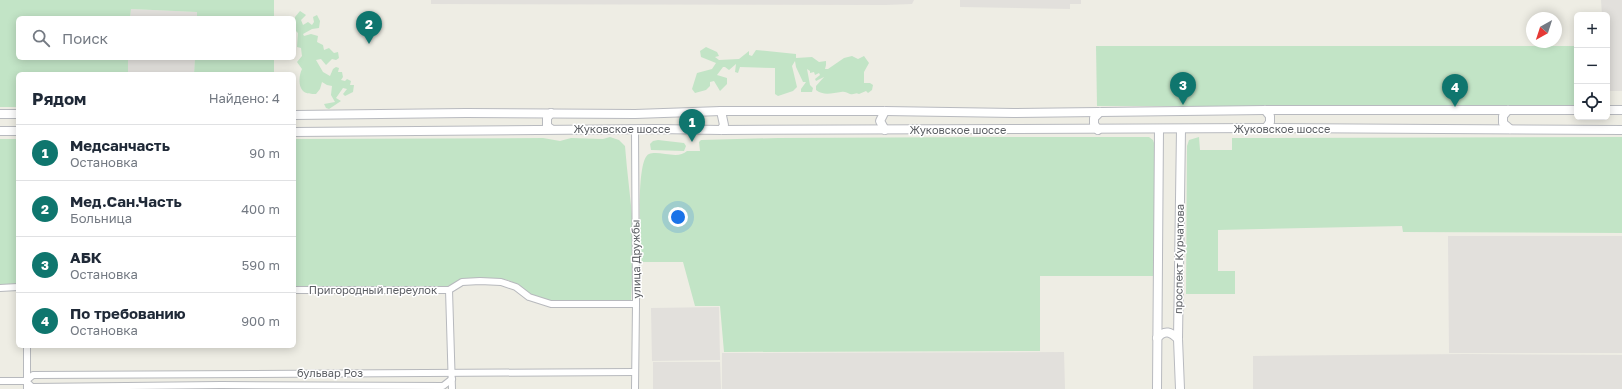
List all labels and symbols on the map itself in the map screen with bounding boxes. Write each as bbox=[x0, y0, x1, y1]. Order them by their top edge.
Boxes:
pin: 2 bbox=[356, 11, 382, 44]
north arrow bbox=[1526, 12, 1562, 48]
pin: 3 bbox=[1170, 72, 1196, 105]
pin: 4 bbox=[1442, 74, 1468, 107]
pin: 1 bbox=[679, 109, 705, 142]
street label: Жуковское шоссе bbox=[574, 122, 670, 135]
street label: Жуковское шоссе bbox=[1234, 122, 1330, 135]
street label: Жуковское шоссе bbox=[910, 123, 1006, 136]
street label: проспект Курчатова bbox=[1171, 204, 1186, 314]
your location bbox=[668, 207, 688, 227]
street label: улица Дружбы bbox=[628, 219, 643, 299]
street label: Пригородный переулок bbox=[309, 283, 438, 296]
street label: бульвар Роз bbox=[297, 366, 363, 379]

